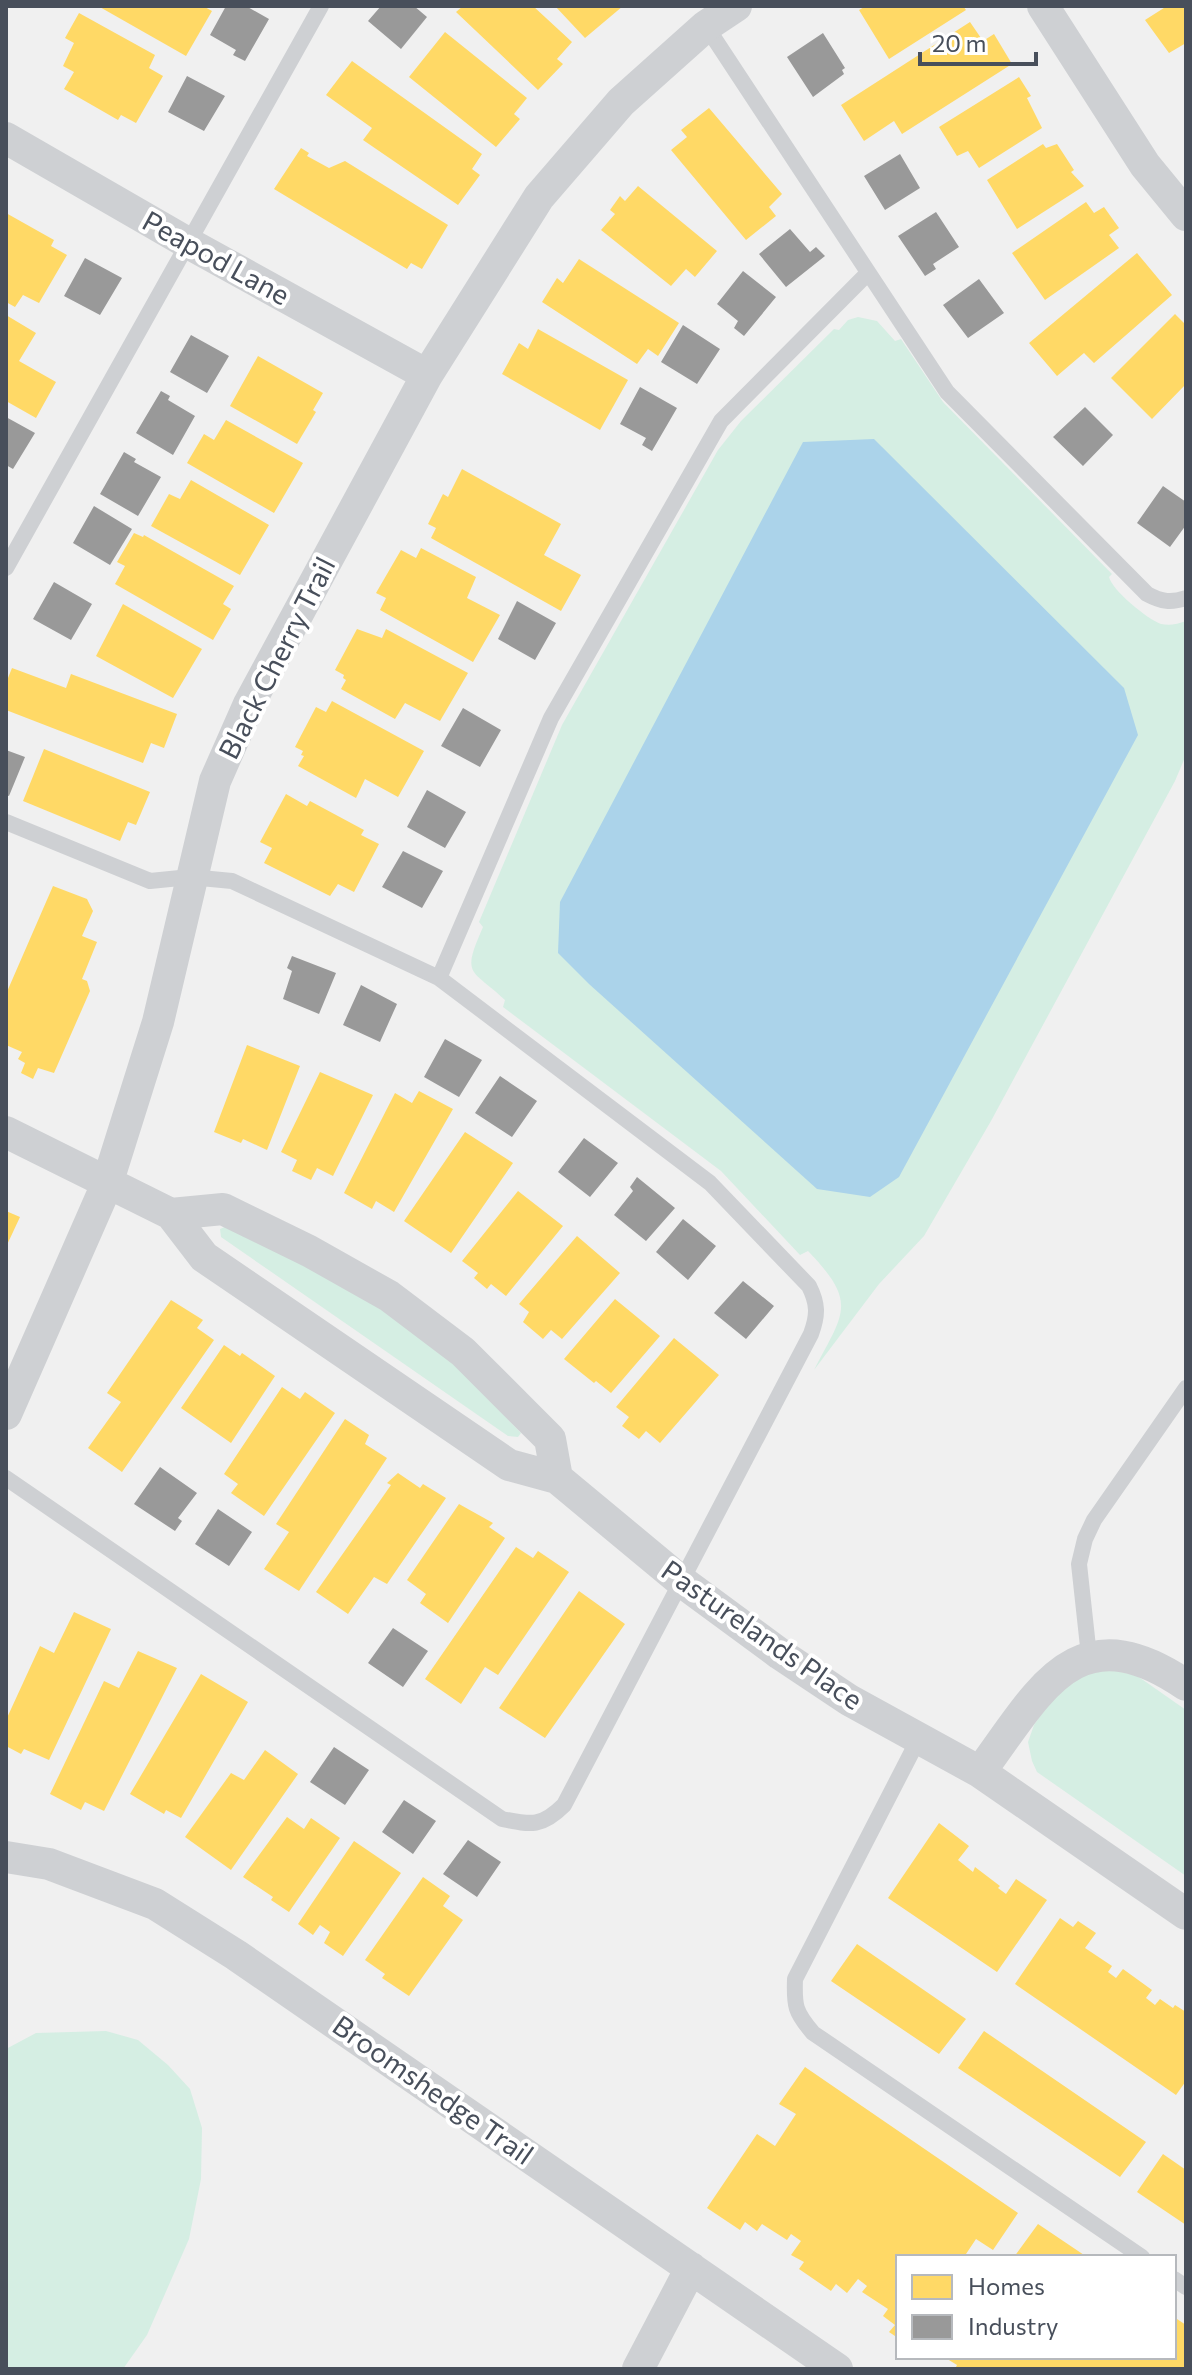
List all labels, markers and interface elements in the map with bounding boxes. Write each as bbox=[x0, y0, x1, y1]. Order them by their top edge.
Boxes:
scale bar bbox=[920, 16, 1036, 66]
text: 20 m bbox=[932, 28, 986, 57]
street label: Peapod Lane bbox=[137, 203, 296, 311]
street label: Black Cherry Trail bbox=[211, 551, 342, 764]
street label: Pasturelands Place bbox=[656, 1552, 870, 1716]
street label: Broomshedge Trail bbox=[327, 2007, 540, 2171]
legend bbox=[896, 2255, 1176, 2359]
text: Homes bbox=[968, 2271, 1045, 2300]
text: Industry bbox=[968, 2311, 1058, 2340]

